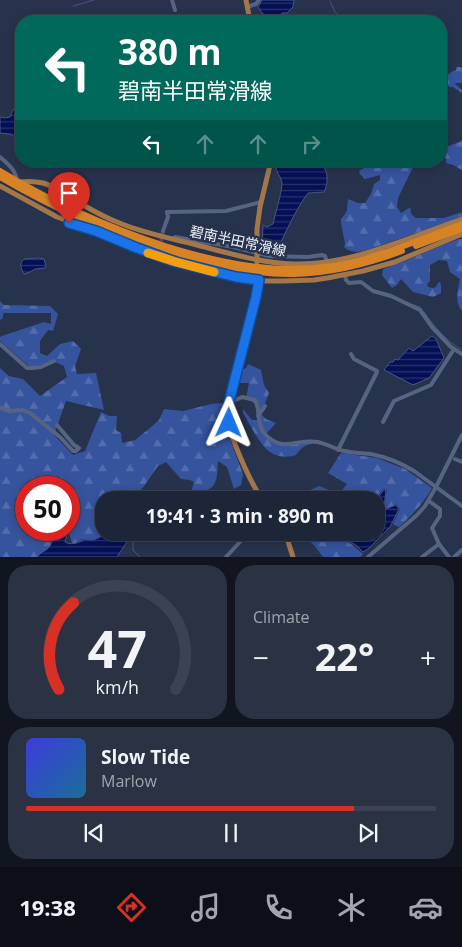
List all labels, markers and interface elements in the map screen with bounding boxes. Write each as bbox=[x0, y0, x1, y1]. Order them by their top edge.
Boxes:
text: 380 m bbox=[118, 28, 222, 75]
icon: left bbox=[35, 35, 100, 100]
text: 碧南半田常滑線 bbox=[118, 75, 272, 105]
icon: left bbox=[138, 130, 166, 158]
icon: ahead bbox=[191, 130, 219, 158]
icon: ahead bbox=[244, 130, 272, 158]
icon: right bbox=[297, 130, 325, 158]
pin bbox=[48, 172, 90, 223]
icon: arrive bbox=[55, 179, 83, 207]
street label: 碧南半田常滑線 bbox=[188, 221, 288, 260]
position arrow bbox=[202, 396, 254, 448]
speed limit sign: 50 bbox=[15, 476, 80, 541]
text: 19:41 · 3 min · 890 m bbox=[146, 503, 334, 529]
text: Climate bbox=[253, 606, 310, 628]
text: 47 bbox=[88, 612, 147, 683]
text: 22° bbox=[315, 630, 374, 682]
text: − bbox=[253, 638, 269, 676]
text: + bbox=[420, 638, 436, 676]
text: km/h bbox=[96, 675, 139, 699]
text: Slow Tide bbox=[101, 744, 190, 770]
text: Marlow bbox=[101, 770, 157, 792]
icon: previous bbox=[80, 819, 108, 847]
icon: pause bbox=[217, 819, 245, 847]
icon: next bbox=[354, 819, 382, 847]
icon: directions bbox=[114, 890, 149, 925]
icon: music bbox=[188, 890, 223, 925]
icon: phone bbox=[261, 890, 296, 925]
icon: climate bbox=[334, 890, 369, 925]
icon: car bbox=[408, 890, 443, 925]
text: 19:38 bbox=[19, 892, 76, 922]

